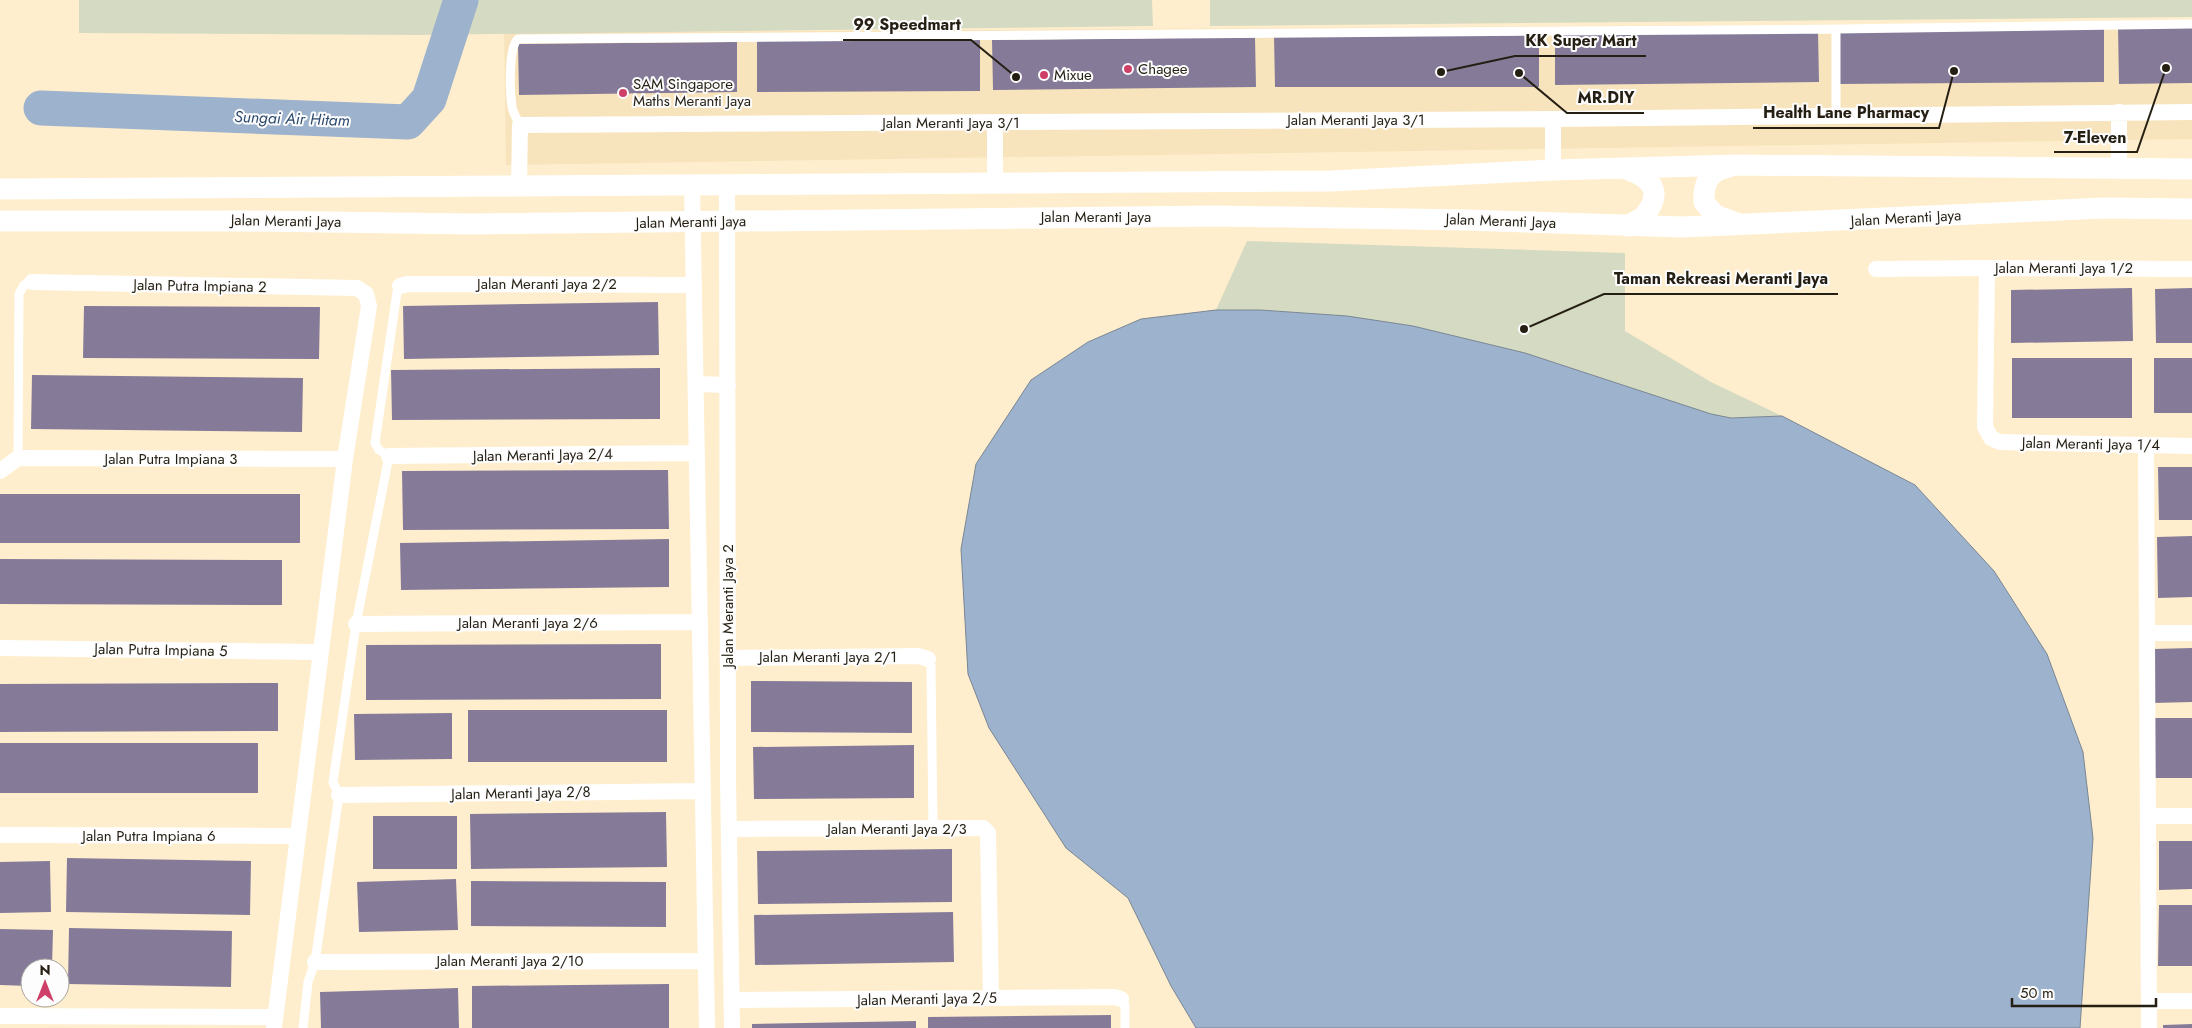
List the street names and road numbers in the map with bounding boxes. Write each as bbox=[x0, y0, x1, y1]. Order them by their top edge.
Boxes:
street label: Jalan Meranti Jaya 3/1 bbox=[1285, 109, 1425, 131]
street label: Jalan Meranti Jaya 3/1 bbox=[880, 112, 1020, 134]
street label: Jalan Meranti Jaya bbox=[1848, 204, 1962, 232]
street label: Jalan Meranti Jaya bbox=[1039, 206, 1151, 228]
street label: Jalan Meranti Jaya bbox=[1443, 208, 1557, 234]
street label: Jalan Meranti Jaya bbox=[229, 209, 341, 233]
street label: Jalan Meranti Jaya bbox=[634, 210, 746, 234]
street label: Jalan Meranti Jaya 1/2 bbox=[1993, 257, 2133, 279]
street label: Jalan Meranti Jaya 2/2 bbox=[475, 273, 617, 295]
street label: Jalan Putra Impiana 2 bbox=[131, 274, 267, 298]
street label: Jalan Meranti Jaya 1/4 bbox=[2020, 432, 2161, 456]
street label: Jalan Meranti Jaya 2/4 bbox=[471, 443, 613, 467]
street label: Jalan Putra Impiana 3 bbox=[103, 448, 237, 470]
street label: Jalan Meranti Jaya 2 bbox=[717, 544, 739, 670]
street label: Jalan Meranti Jaya 2/6 bbox=[456, 612, 598, 634]
street label: Jalan Putra Impiana 5 bbox=[92, 638, 228, 662]
street label: Jalan Meranti Jaya 2/1 bbox=[757, 646, 897, 668]
street label: Jalan Meranti Jaya 2/8 bbox=[449, 781, 591, 805]
street label: Jalan Meranti Jaya 2/3 bbox=[825, 818, 967, 840]
street label: Jalan Putra Impiana 6 bbox=[80, 825, 216, 847]
street label: Jalan Meranti Jaya 2/10 bbox=[434, 950, 584, 972]
street label: Jalan Meranti Jaya 2/5 bbox=[855, 987, 997, 1011]

